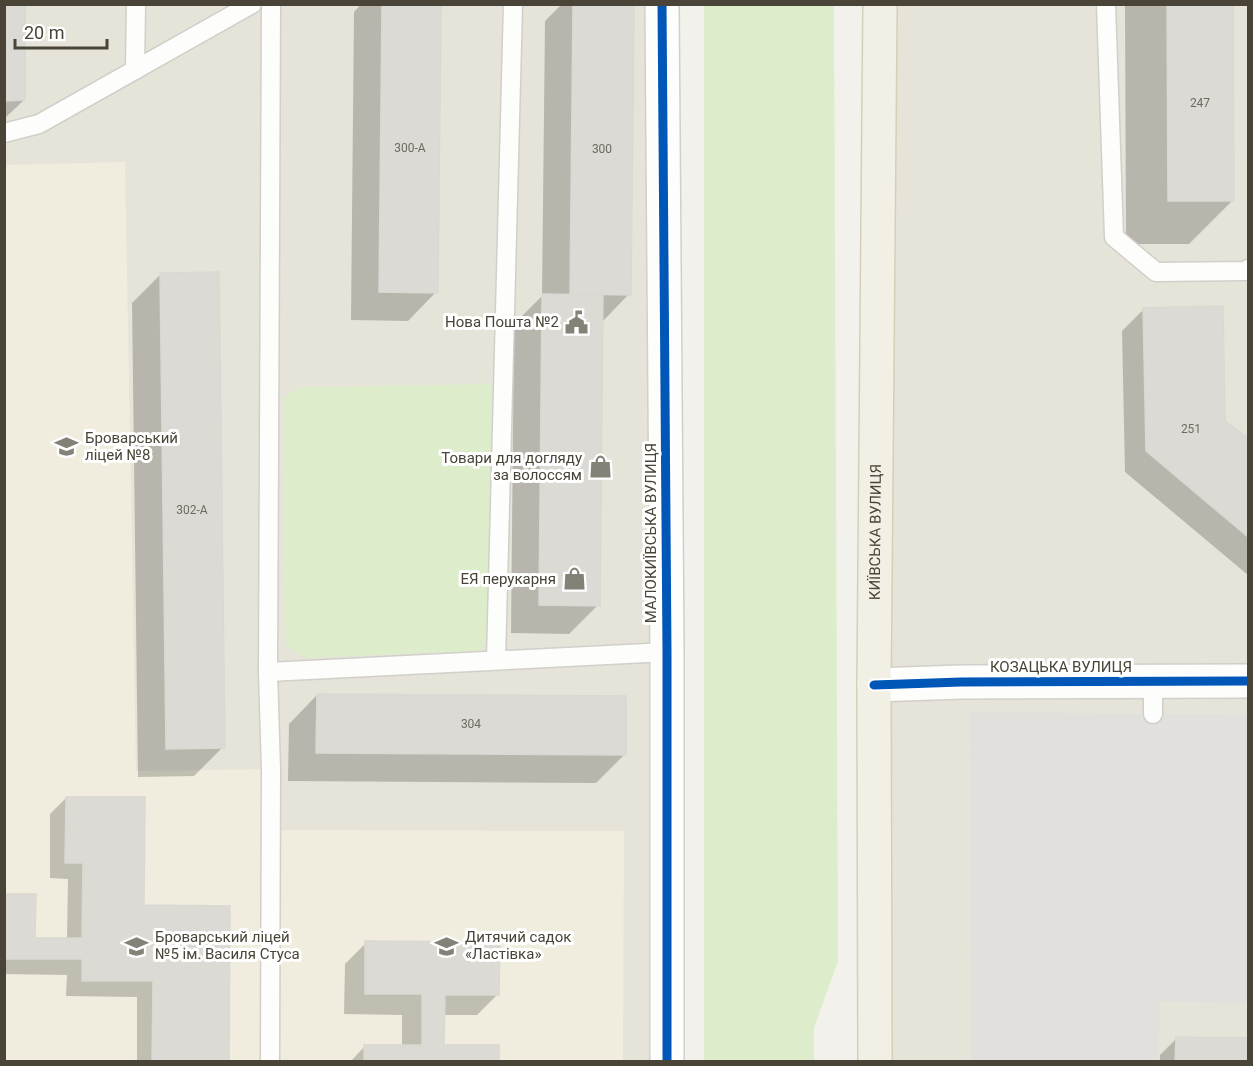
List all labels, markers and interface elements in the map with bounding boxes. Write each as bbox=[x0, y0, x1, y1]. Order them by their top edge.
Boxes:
scale bar bbox=[15, 12, 106, 50]
text: 20 m bbox=[24, 22, 64, 43]
house number: 247 bbox=[1190, 96, 1210, 110]
house number: 300-А bbox=[394, 141, 426, 155]
house number: 300 bbox=[592, 142, 612, 156]
public building icon: Нова Пошта №2 bbox=[564, 309, 590, 335]
place label: Нова Пошта №2 bbox=[445, 313, 559, 331]
house number: 251 bbox=[1181, 422, 1201, 436]
place label: Броварський ліцей №8 bbox=[85, 429, 178, 464]
school or university icon: Броварський ліцей №8 bbox=[54, 434, 80, 460]
street label: МАЛОКИЇВСЬКА ВУЛИЦЯ bbox=[642, 443, 660, 623]
place label: Товари для догляду за волоссям bbox=[441, 449, 582, 484]
shop icon: Товари для догляду за волоссям bbox=[587, 454, 613, 480]
street label: КИЇВСЬКА ВУЛИЦЯ bbox=[866, 464, 885, 600]
house number: 302-А bbox=[176, 503, 208, 517]
shop icon: ЕЯ перукарня bbox=[561, 566, 587, 592]
place label: ЕЯ перукарня bbox=[461, 570, 556, 588]
street label: КОЗАЦЬКА ВУЛИЦЯ bbox=[990, 658, 1132, 676]
house number: 304 bbox=[461, 717, 481, 731]
place label: Броварський ліцей №5 ім. Василя Стуса bbox=[155, 928, 300, 963]
place label: Дитячий садок «Ластівка» bbox=[465, 928, 571, 963]
school or university icon: Броварський ліцей №5 ім. Василя Стуса bbox=[124, 933, 150, 959]
school or university icon: Дитячий садок «Ластівка» bbox=[434, 933, 460, 959]

